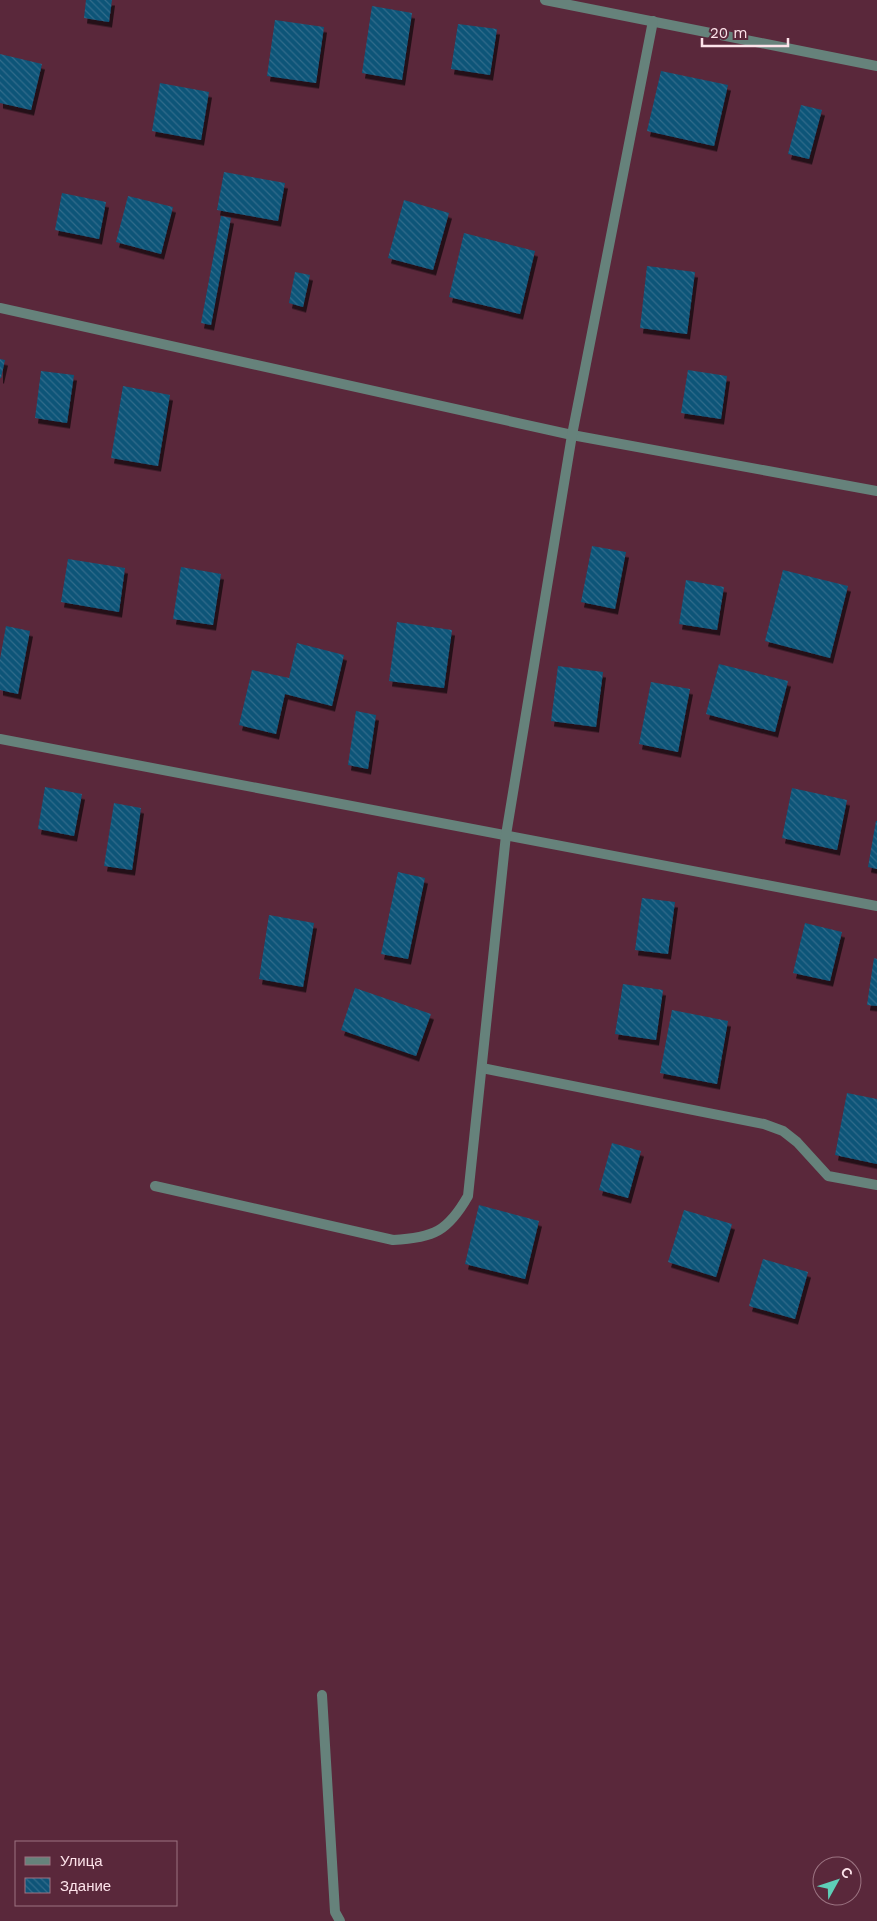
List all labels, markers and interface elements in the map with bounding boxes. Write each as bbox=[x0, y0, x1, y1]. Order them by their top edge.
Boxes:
scale bar bbox=[702, 15, 788, 47]
text: 20 m bbox=[710, 24, 748, 42]
legend bbox=[15, 1841, 178, 1906]
text: Улица bbox=[60, 1852, 103, 1870]
north arrow bbox=[812, 1856, 862, 1906]
text: С bbox=[838, 1864, 856, 1882]
text: Здание bbox=[60, 1877, 111, 1895]

